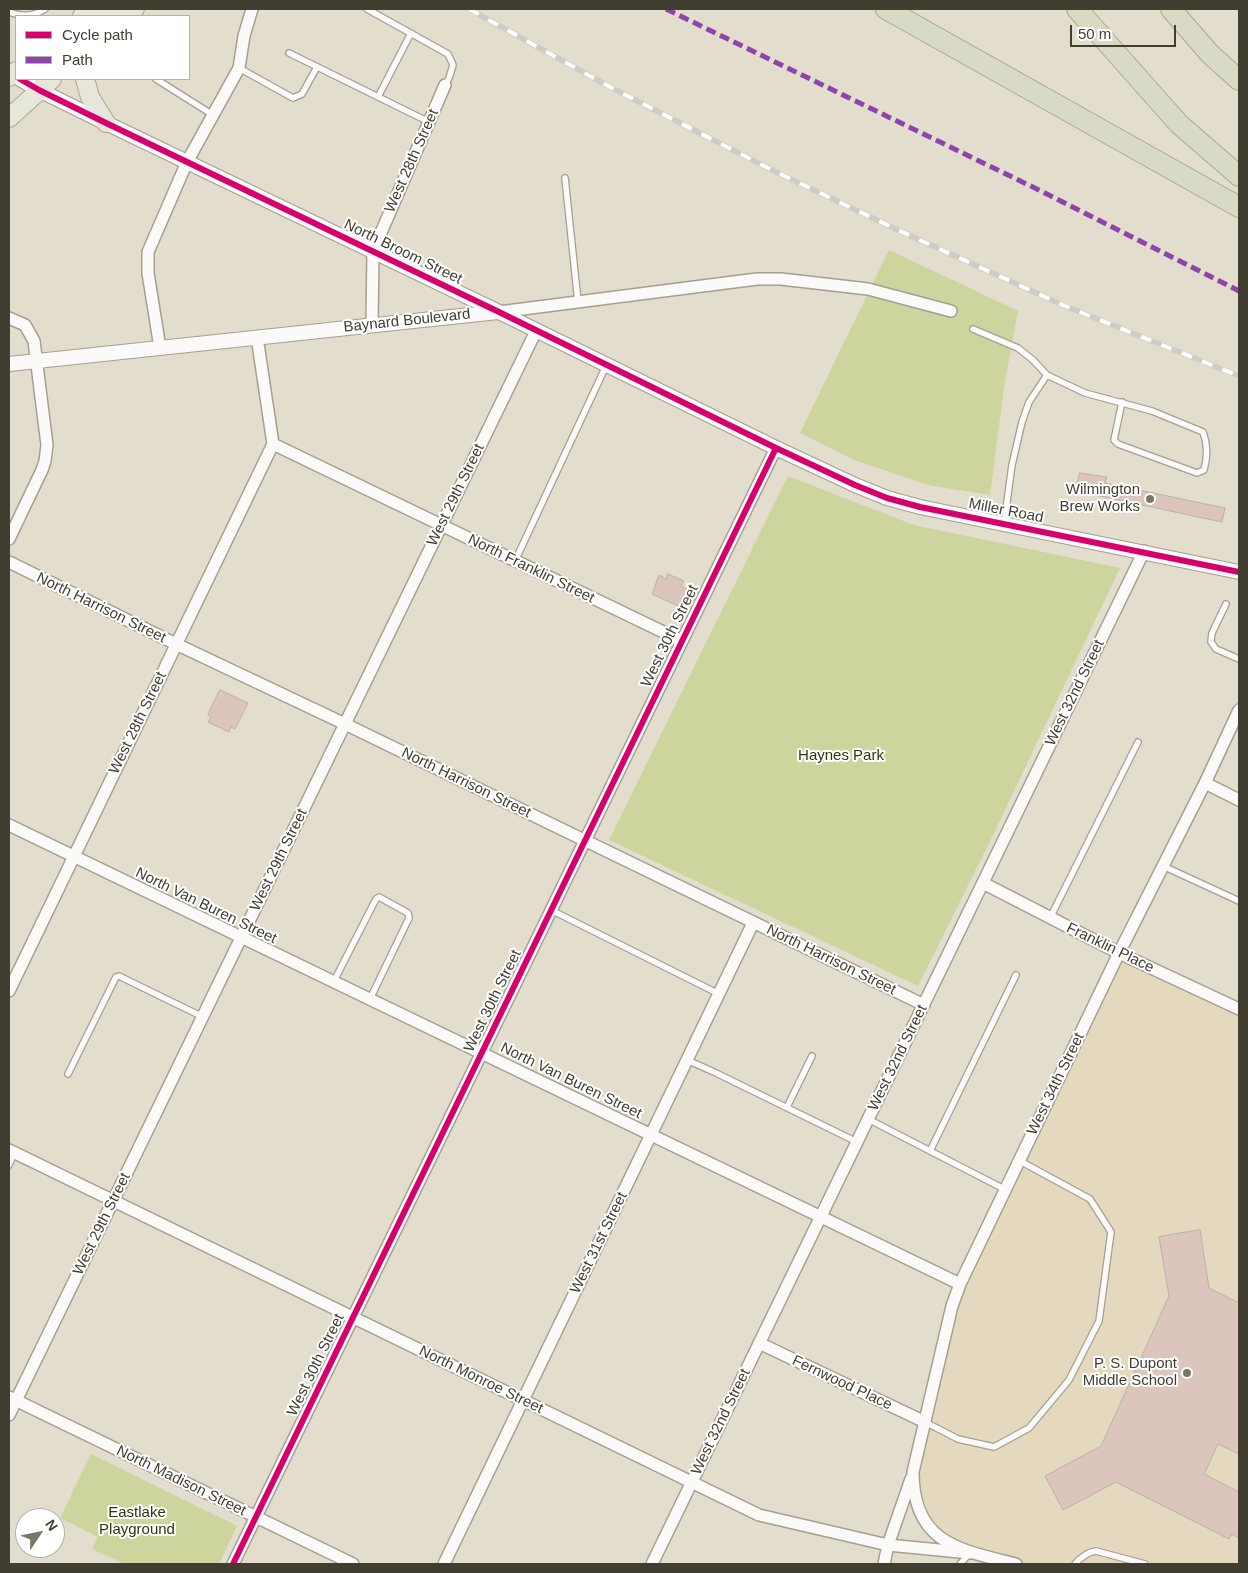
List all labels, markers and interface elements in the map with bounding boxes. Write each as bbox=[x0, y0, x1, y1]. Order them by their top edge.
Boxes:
legend bbox=[15, 15, 190, 80]
scale bar bbox=[1073, 15, 1179, 47]
text: 50 m bbox=[1078, 25, 1111, 42]
text: Cycle path bbox=[62, 26, 133, 43]
text: Path bbox=[62, 51, 93, 68]
street label: West 28th Street bbox=[381, 106, 443, 216]
street label: North Broom Street bbox=[341, 216, 465, 288]
street label: Baynard Boulevard bbox=[343, 305, 471, 337]
street label: West 29th Street bbox=[423, 441, 489, 549]
place label: Wilmington Brew Works bbox=[1059, 481, 1140, 516]
marker: Wilmington Brew Works bbox=[1144, 493, 1156, 505]
street label: Miller Road bbox=[967, 495, 1045, 527]
street label: North Franklin Street bbox=[465, 531, 597, 607]
street label: North Harrison Street bbox=[33, 569, 169, 647]
street label: West 30th Street bbox=[637, 582, 703, 690]
street label: West 32nd Street bbox=[1042, 637, 1108, 749]
street label: West 28th Street bbox=[105, 669, 171, 777]
street label: North Harrison Street bbox=[398, 744, 534, 822]
park label: Haynes Park bbox=[798, 747, 884, 765]
street label: West 29th Street bbox=[246, 806, 312, 914]
street label: North Van Buren Street bbox=[132, 864, 280, 948]
street label: Franklin Place bbox=[1063, 919, 1157, 977]
street label: North Harrison Street bbox=[763, 921, 899, 999]
street label: West 30th Street bbox=[460, 947, 526, 1055]
street label: West 32nd Street bbox=[865, 1002, 931, 1114]
street label: West 34th Street bbox=[1023, 1030, 1089, 1138]
street label: North Van Buren Street bbox=[497, 1039, 645, 1123]
street label: West 29th Street bbox=[69, 1170, 135, 1278]
street label: West 31st Street bbox=[567, 1189, 631, 1297]
street label: West 30th Street bbox=[283, 1311, 349, 1419]
street label: North Monroe Street bbox=[416, 1342, 546, 1418]
street label: Fernwood Place bbox=[789, 1352, 895, 1414]
place label: P. S. Dupont Middle School bbox=[1083, 1355, 1177, 1390]
street label: West 32nd Street bbox=[688, 1366, 754, 1478]
marker: P. S. Dupont Middle School bbox=[1181, 1367, 1193, 1379]
street label: North Madison Street bbox=[113, 1442, 249, 1520]
park label: Eastlake Playground bbox=[99, 1504, 175, 1539]
north arrow bbox=[15, 1508, 65, 1558]
text: N bbox=[42, 1517, 61, 1534]

